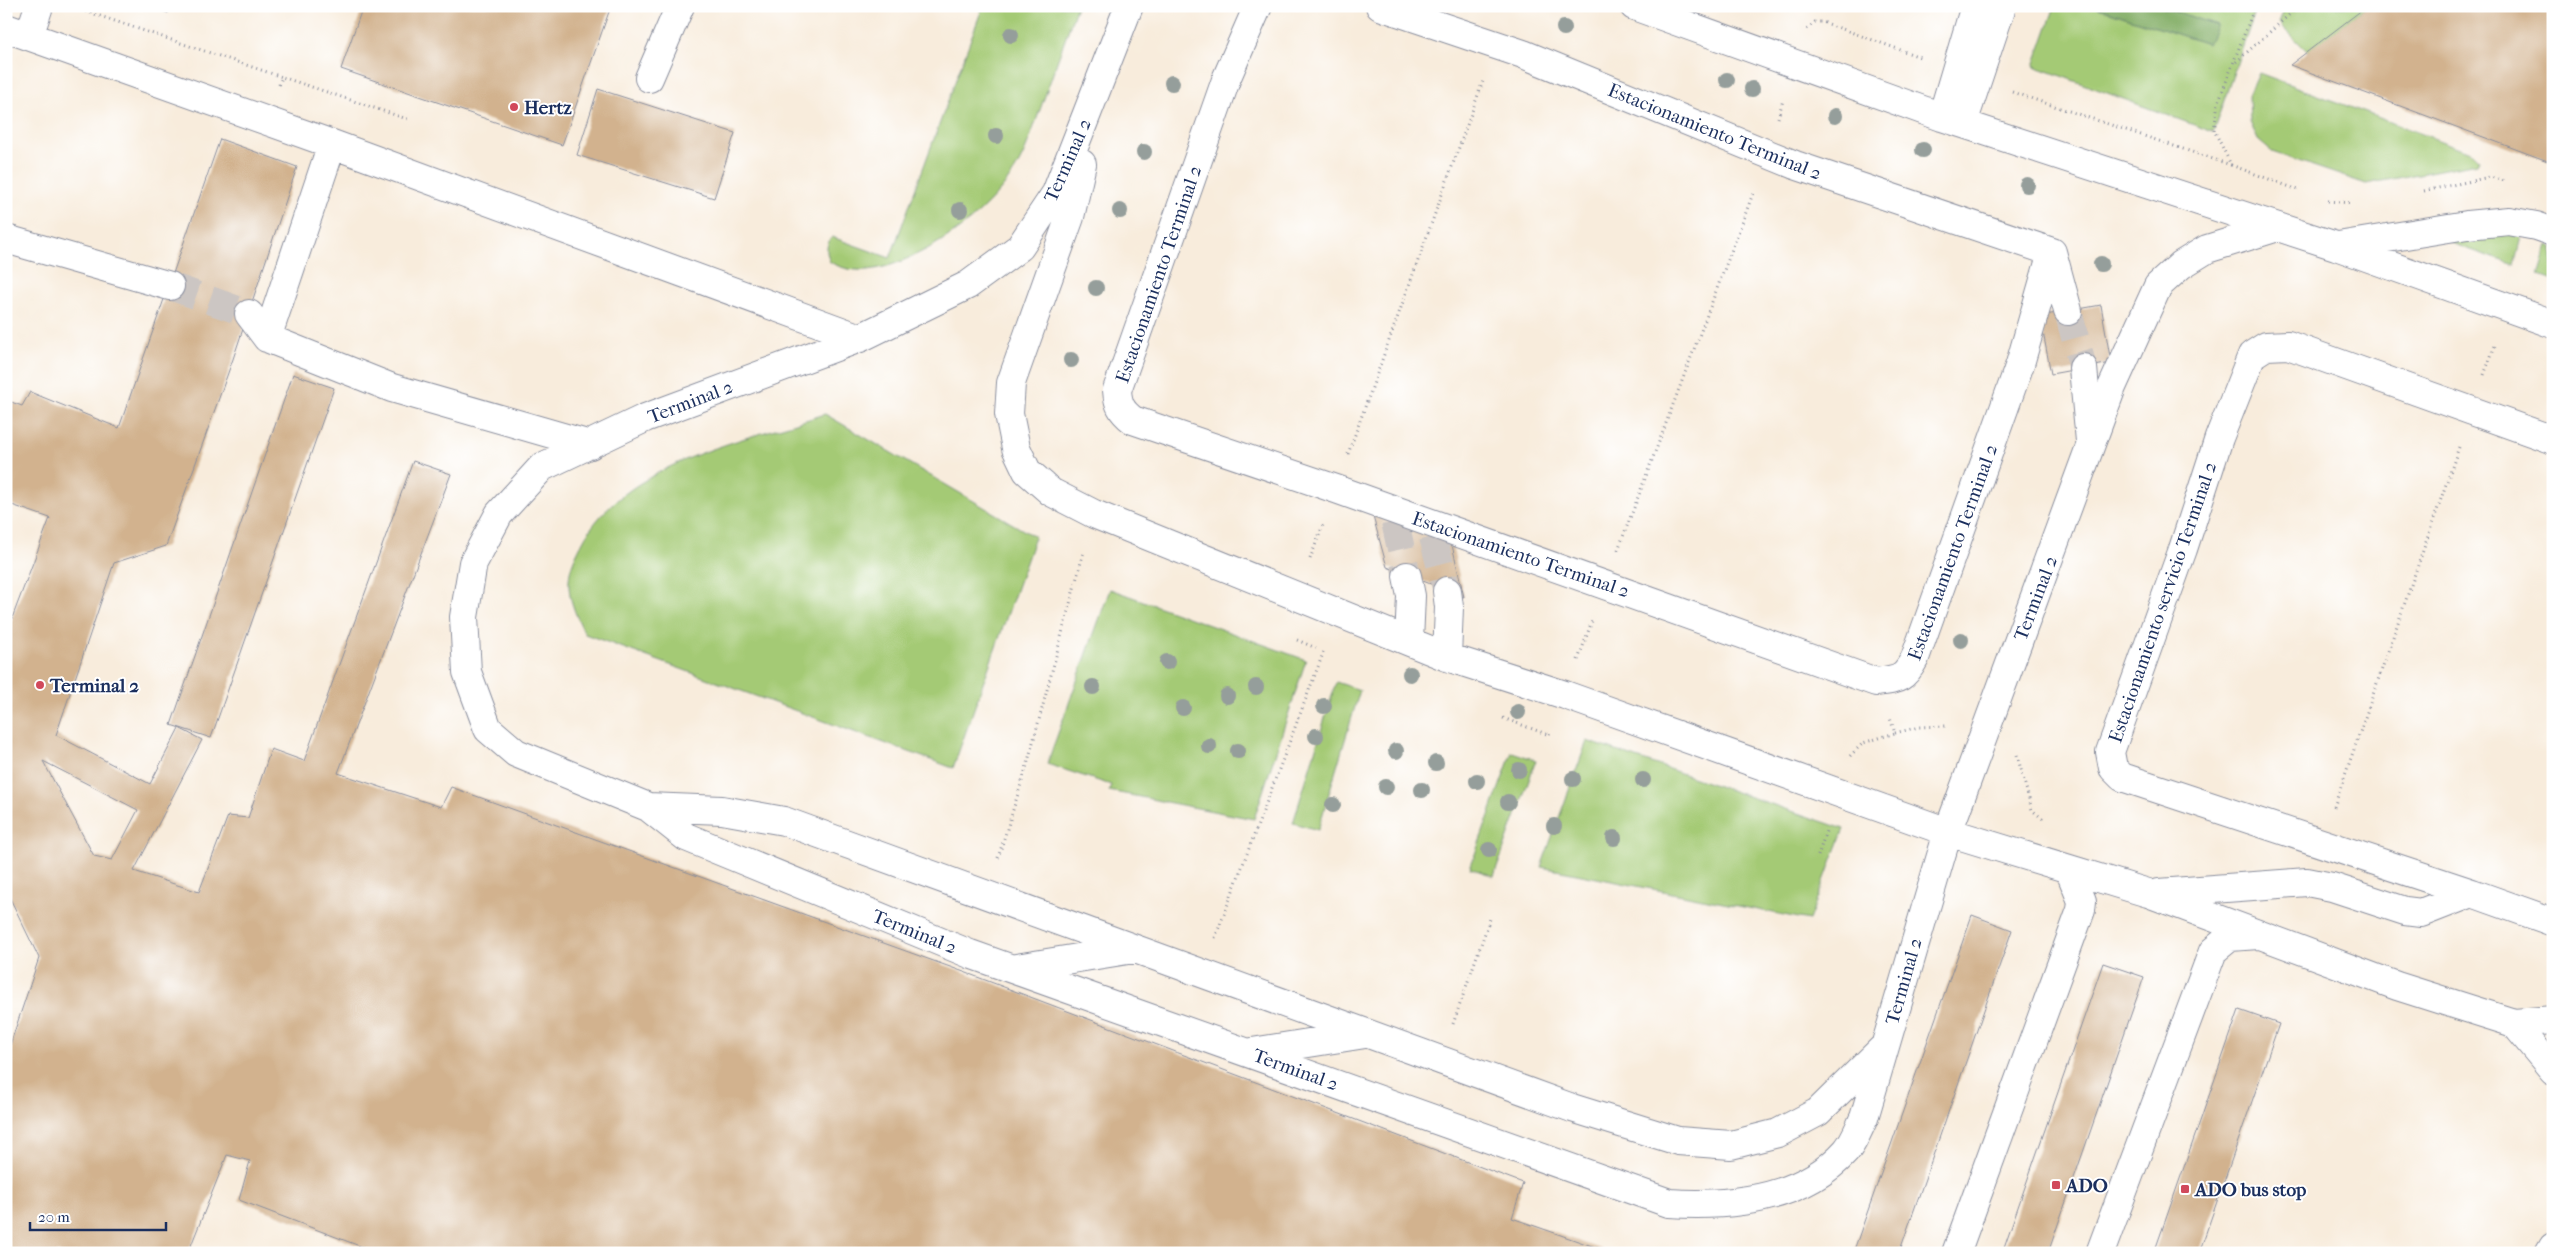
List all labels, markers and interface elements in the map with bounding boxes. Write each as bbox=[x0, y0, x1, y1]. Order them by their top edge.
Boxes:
street label: Estacionamiento Terminal 2 bbox=[1605, 79, 1825, 185]
place label: Hertz bbox=[524, 97, 572, 119]
marker: Hertz bbox=[508, 101, 520, 113]
street label: Terminal 2 bbox=[1040, 115, 1096, 206]
street label: Estacionamiento Terminal 2 bbox=[1111, 163, 1207, 386]
street label: Terminal 2 bbox=[645, 376, 736, 428]
street label: Estacionamiento Terminal 2 bbox=[1904, 441, 2002, 663]
street label: Estacionamiento servicio Terminal 2 bbox=[2104, 459, 2222, 746]
street label: Estacionamiento Terminal 2 bbox=[1409, 507, 1632, 603]
street label: Terminal 2 bbox=[2010, 553, 2062, 644]
place label: Terminal 2 bbox=[49, 675, 139, 697]
marker: Terminal 2 bbox=[34, 679, 46, 691]
street label: Terminal 2 bbox=[869, 905, 960, 959]
street label: Terminal 2 bbox=[1881, 935, 1927, 1027]
street label: Terminal 2 bbox=[1250, 1044, 1341, 1096]
place label: ADO bbox=[2065, 1175, 2108, 1197]
marker: ADO bbox=[2050, 1179, 2062, 1191]
place label: ADO bus stop bbox=[2194, 1179, 2306, 1201]
marker: ADO bus stop bbox=[2179, 1183, 2191, 1195]
scale bar bbox=[30, 1199, 166, 1231]
text: 20 m bbox=[38, 1208, 70, 1226]

